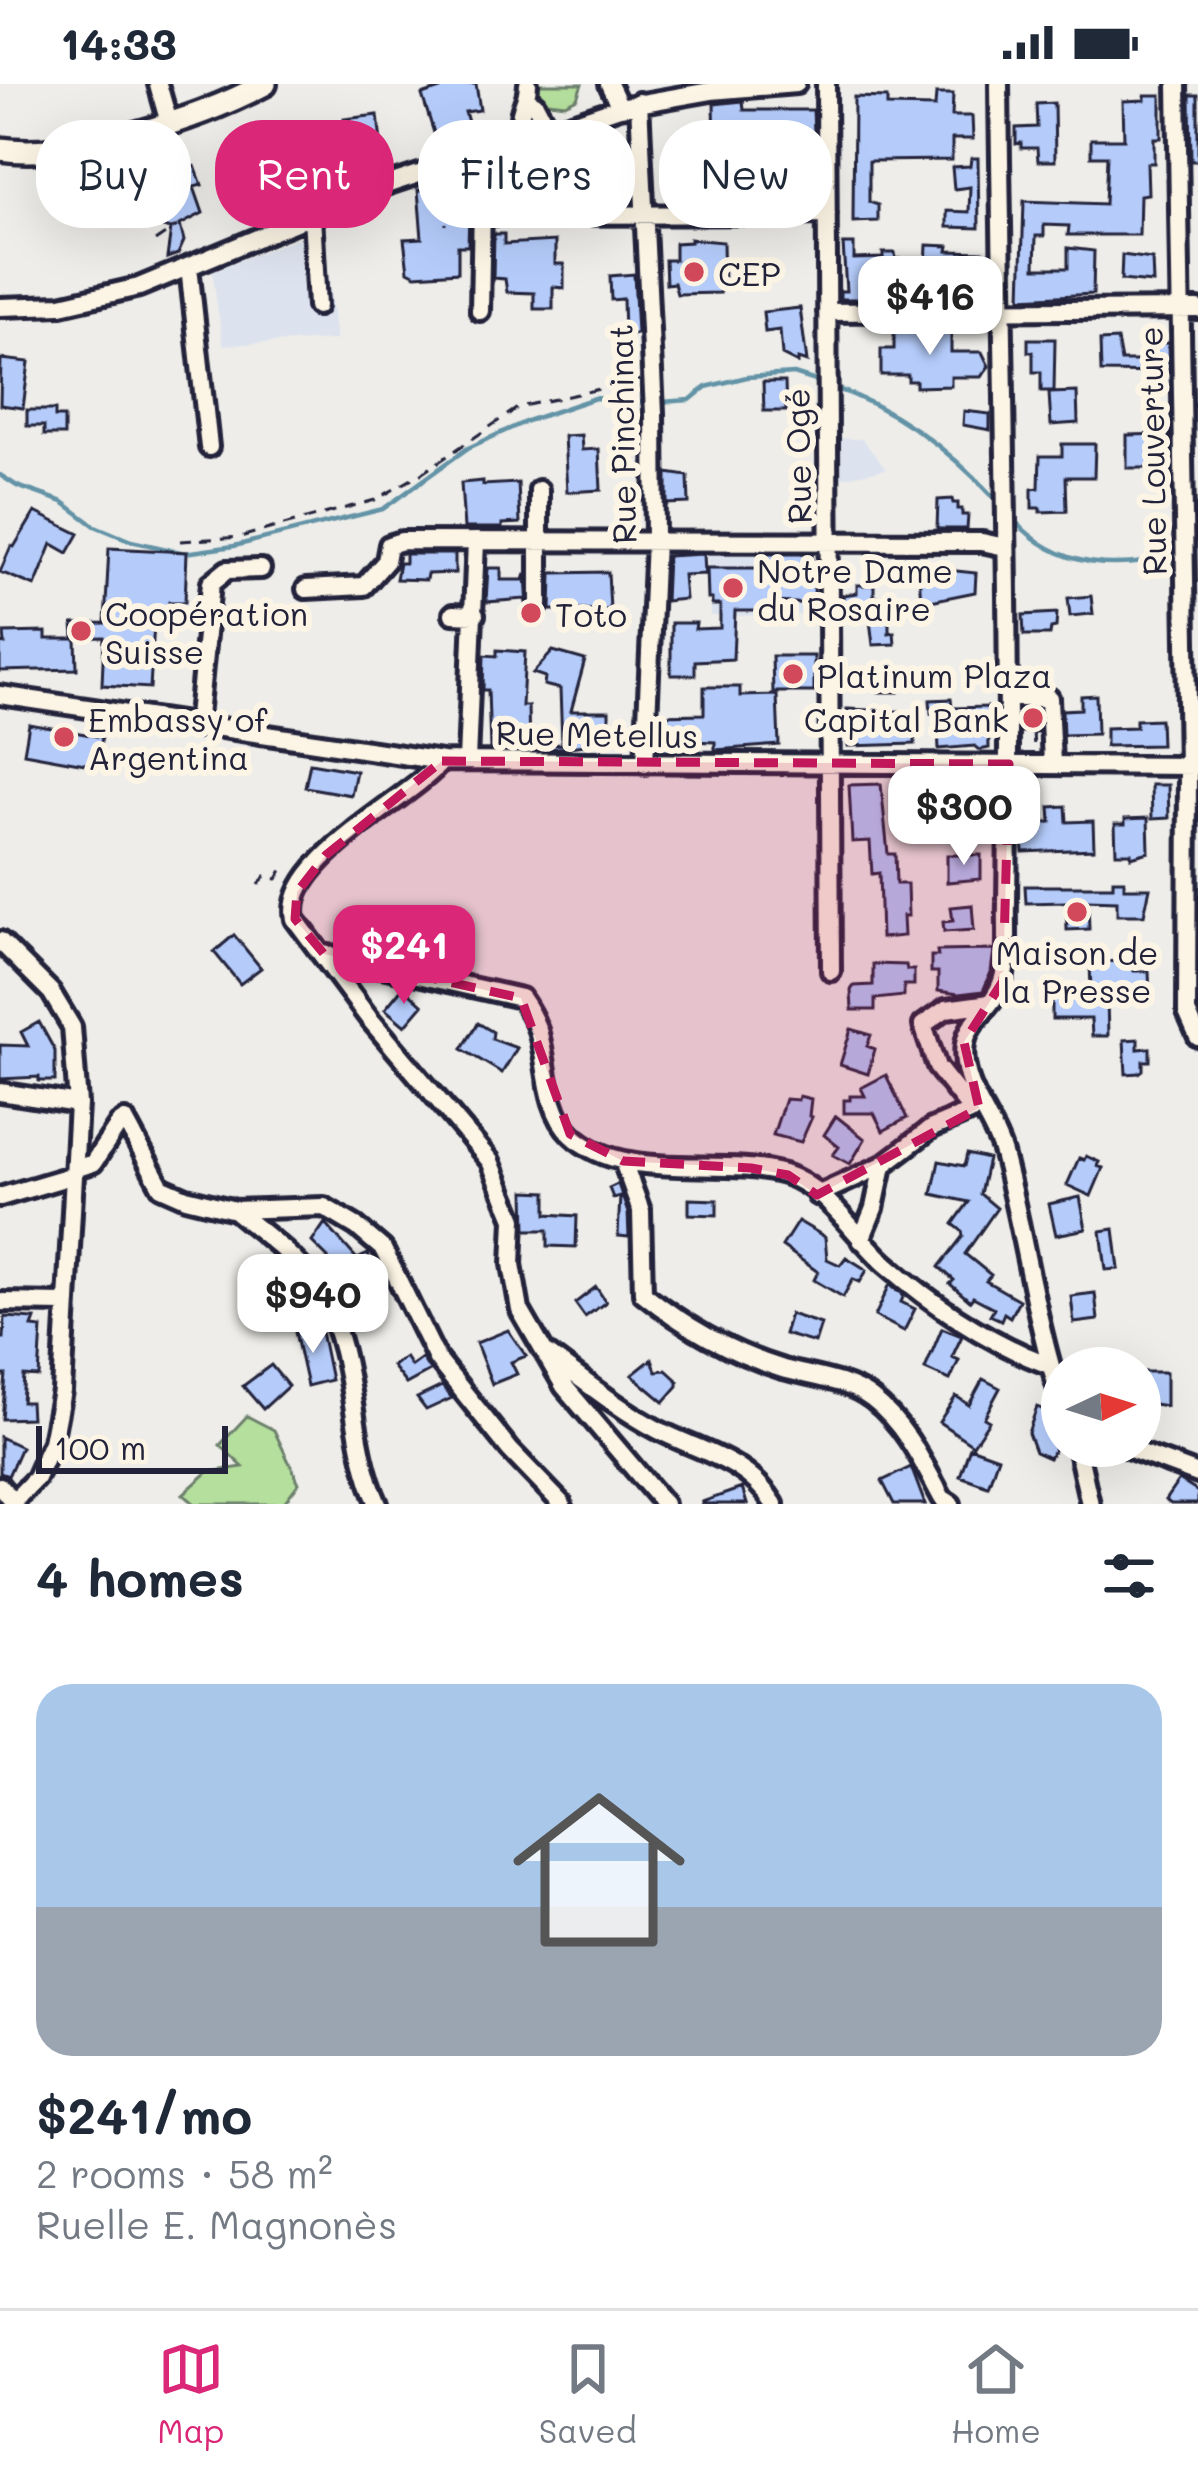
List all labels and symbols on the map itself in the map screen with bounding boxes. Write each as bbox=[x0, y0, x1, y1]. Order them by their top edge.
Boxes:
place label: CEP bbox=[718, 251, 781, 294]
pin: $416 bbox=[859, 256, 1001, 358]
marker: CEP bbox=[681, 259, 707, 285]
street label: Rue Pinchinat bbox=[598, 324, 644, 544]
street label: Rue Louverture bbox=[1127, 326, 1175, 576]
street label: Rue Ogé bbox=[774, 388, 820, 524]
place label: Notre Dame du Rosaire bbox=[757, 548, 953, 629]
marker: Notre Dame du Rosaire bbox=[720, 575, 746, 601]
place label: Coopération Suisse bbox=[105, 591, 308, 672]
place label: Toto bbox=[555, 592, 627, 635]
marker: Toto bbox=[518, 600, 544, 626]
marker: Coopération Suisse bbox=[68, 618, 94, 644]
place label: Platinum Plaza bbox=[817, 653, 1052, 696]
marker: Platinum Plaza bbox=[780, 661, 806, 687]
place label: Embassy of Argentina bbox=[88, 697, 268, 778]
place label: Capital Bank bbox=[804, 697, 1009, 740]
marker: Capital Bank bbox=[1020, 705, 1046, 731]
street label: Rue Metellus bbox=[495, 710, 699, 756]
marker: Embassy of Argentina bbox=[51, 724, 77, 750]
pin: $300 bbox=[893, 766, 1035, 868]
marker: Maison de la Presse bbox=[1064, 899, 1090, 925]
pin: $241 bbox=[333, 905, 475, 1007]
place label: Maison de la Presse bbox=[996, 930, 1158, 1011]
pin: $940 bbox=[242, 1254, 384, 1356]
north arrow bbox=[1041, 1347, 1161, 1467]
scale bar bbox=[36, 1420, 228, 1473]

